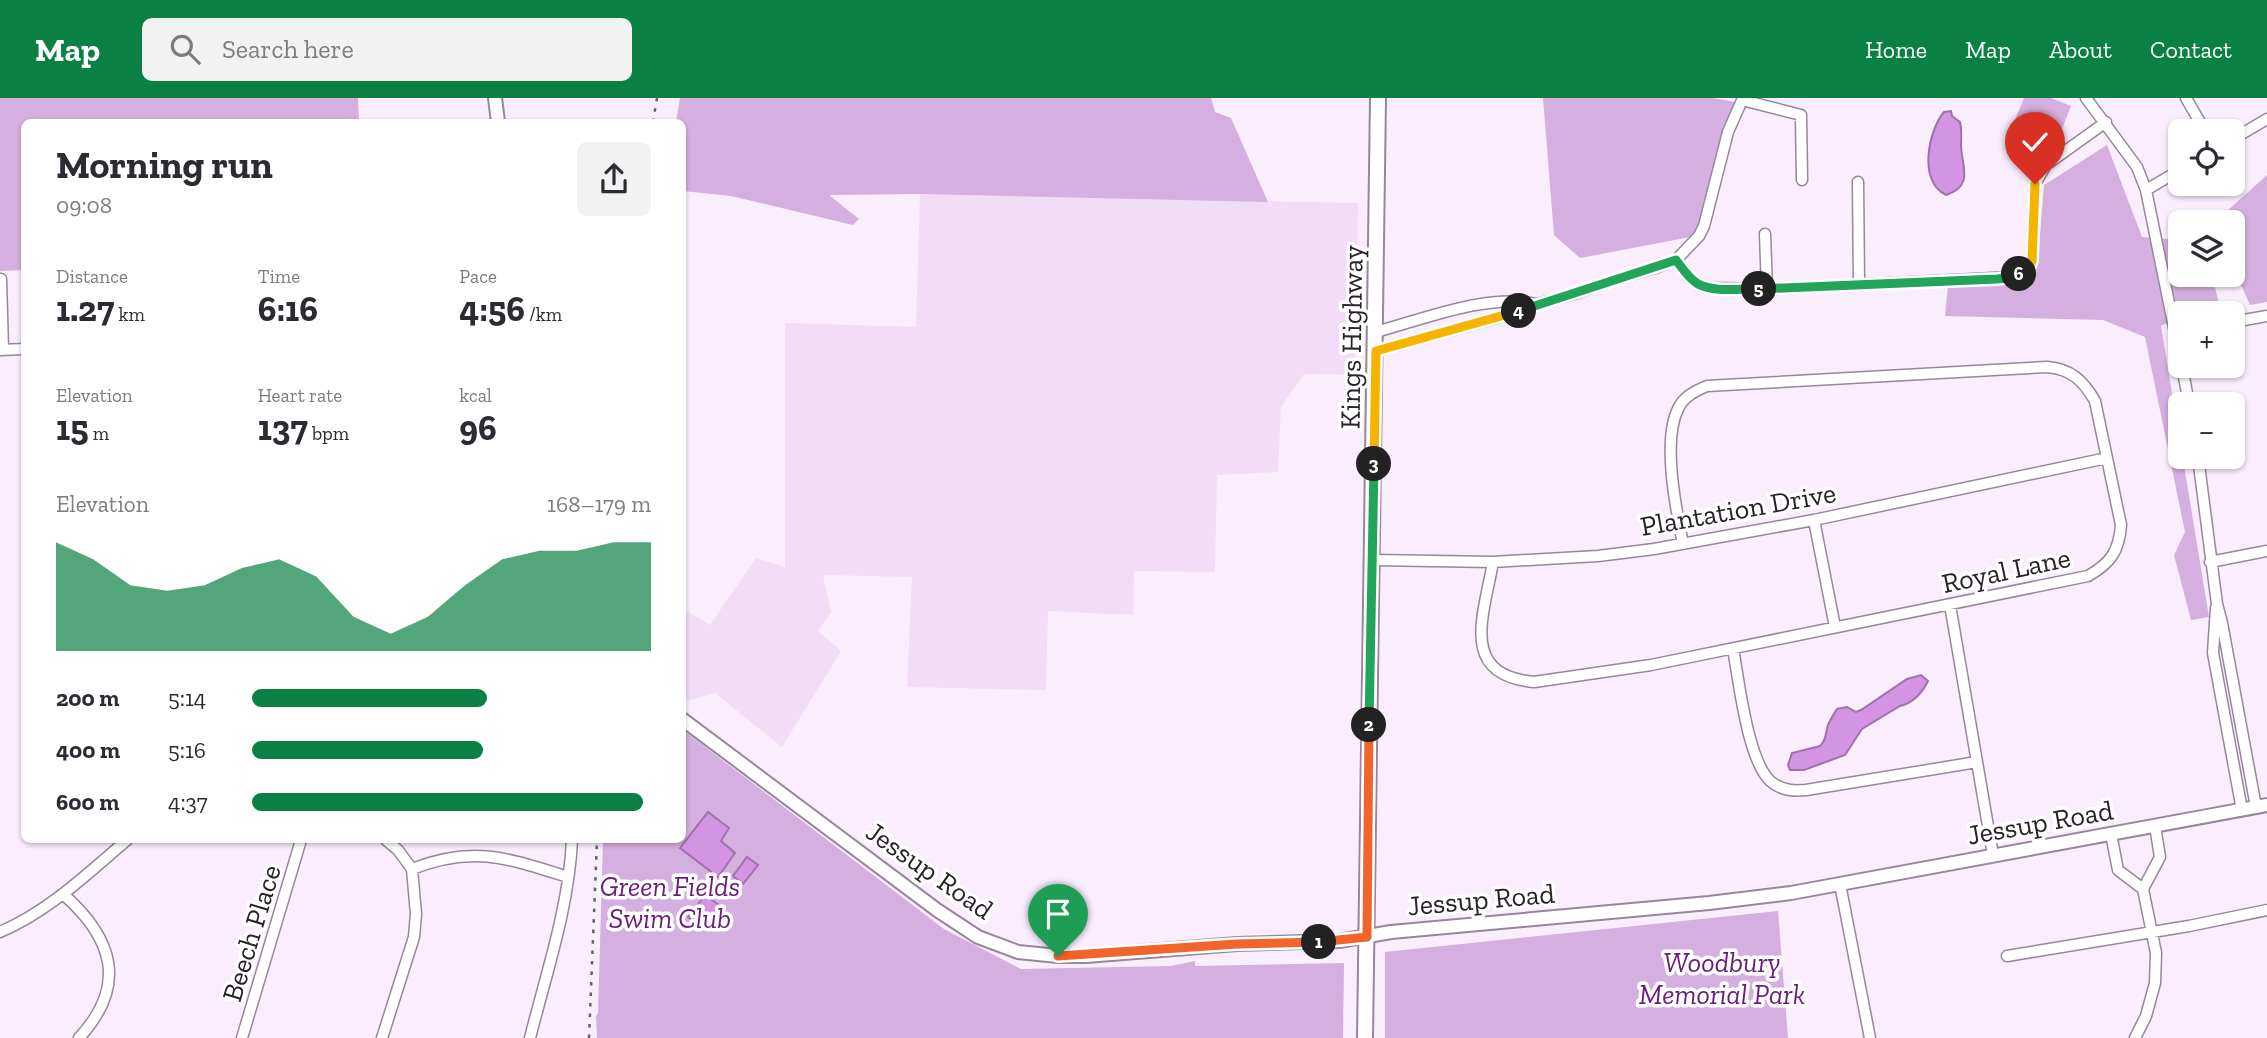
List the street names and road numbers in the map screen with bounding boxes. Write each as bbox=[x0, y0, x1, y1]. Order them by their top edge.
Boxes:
street label: Kings Highway bbox=[1333, 244, 1370, 429]
street label: Plantation Drive bbox=[1638, 476, 1838, 543]
street label: Royal Lane bbox=[1939, 541, 2073, 600]
street label: Jessup Road bbox=[1965, 793, 2116, 852]
street label: Jessup Road bbox=[860, 815, 1000, 926]
street label: Beech Place bbox=[215, 861, 288, 1005]
street label: Jessup Road bbox=[1406, 877, 1556, 922]

